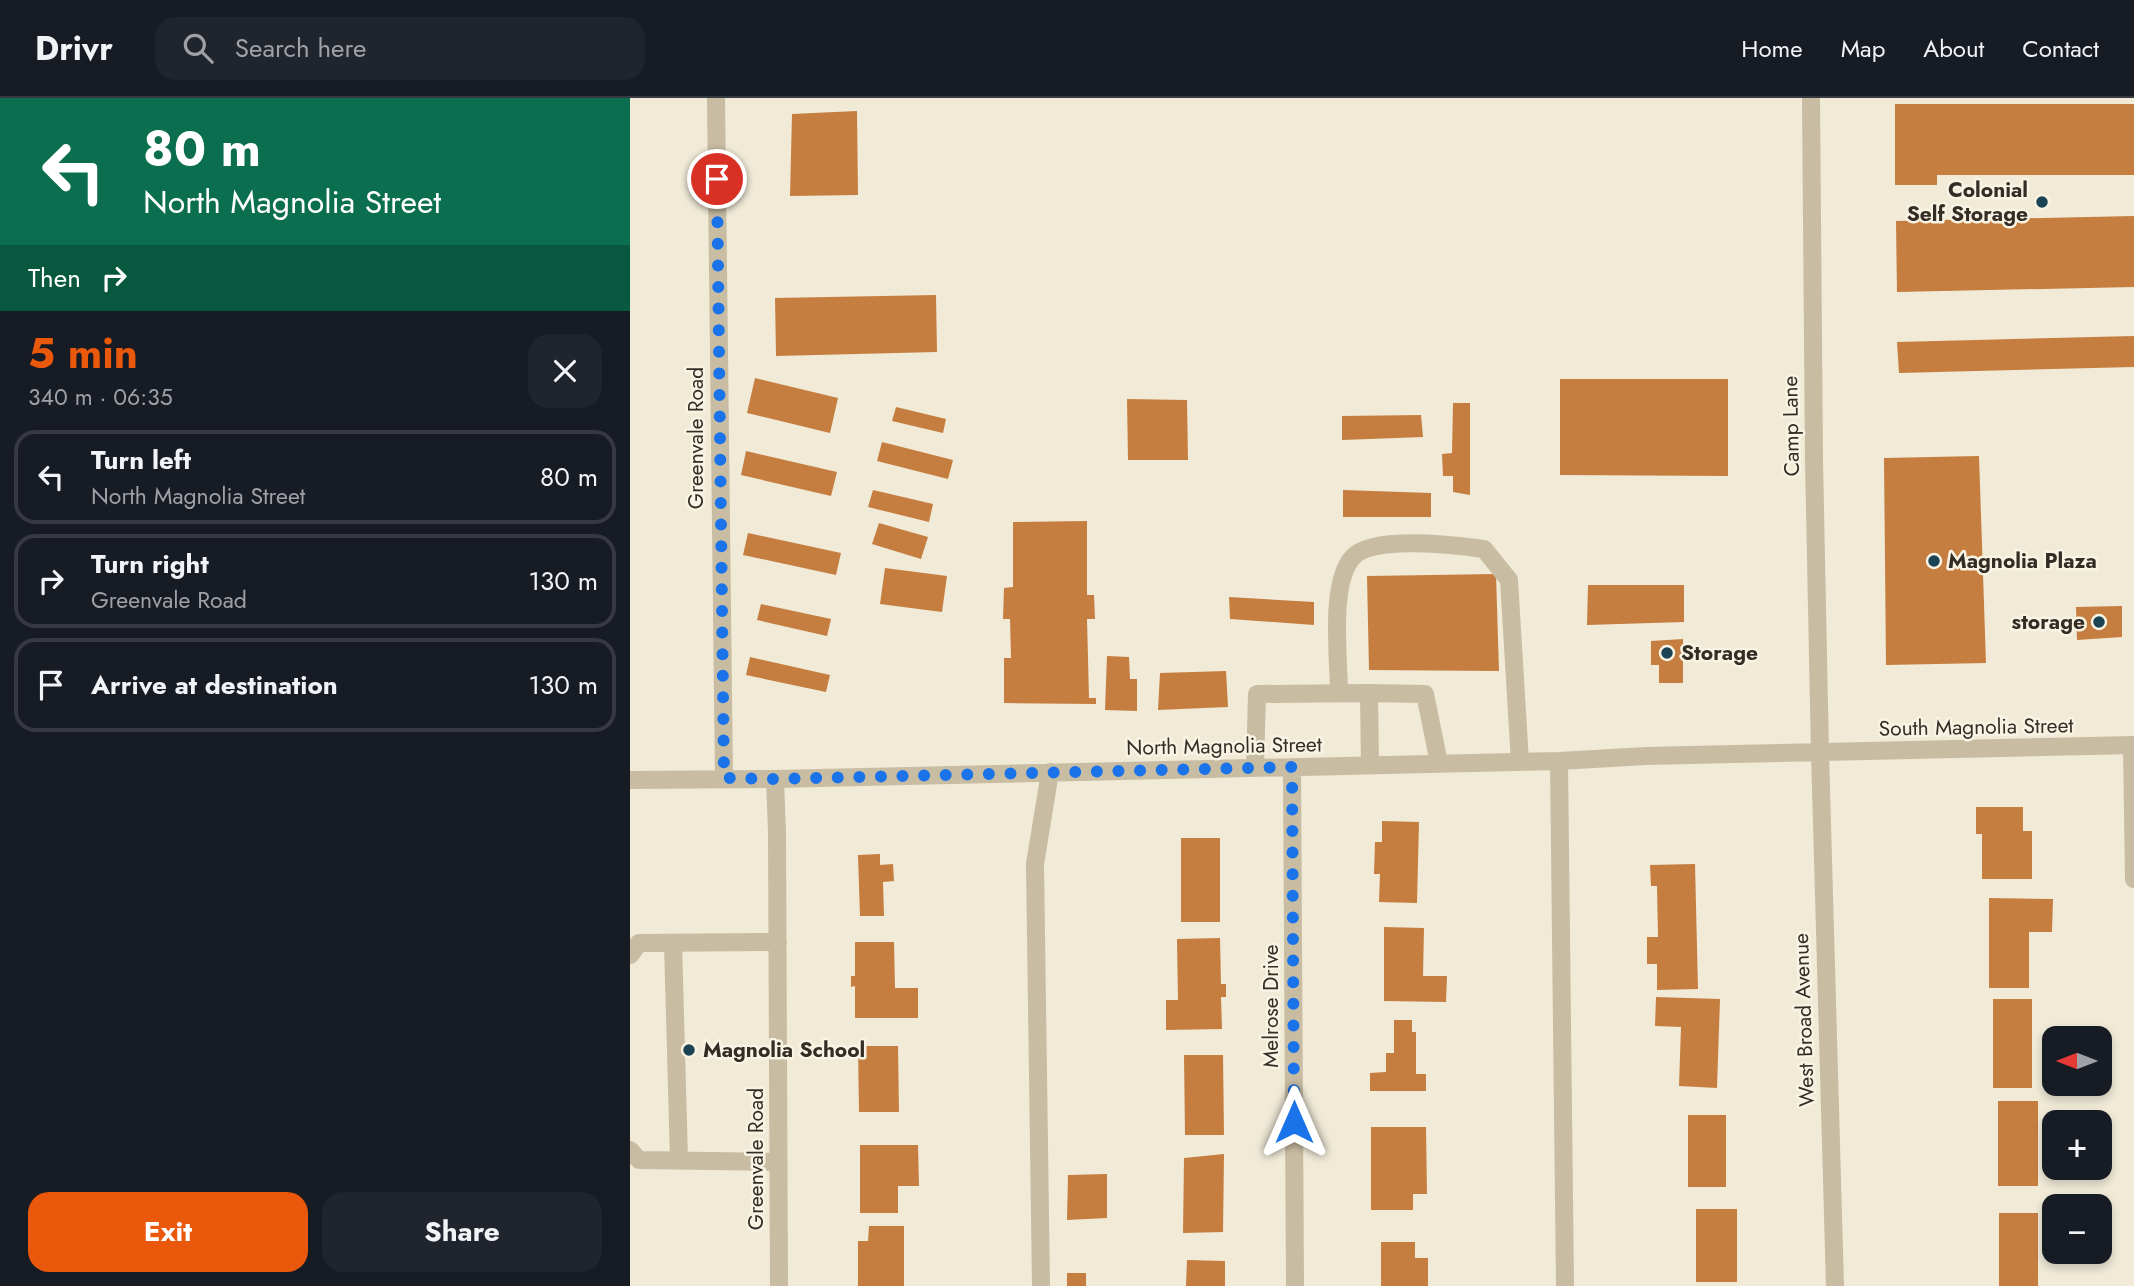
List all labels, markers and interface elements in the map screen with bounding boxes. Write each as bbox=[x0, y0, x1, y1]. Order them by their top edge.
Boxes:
search box bbox=[155, 17, 645, 80]
text: Drivr bbox=[35, 25, 113, 72]
icon: search bbox=[179, 29, 217, 67]
text: Search here bbox=[235, 29, 366, 67]
text: Home bbox=[1741, 31, 1803, 66]
text: Map bbox=[1841, 31, 1885, 66]
text: About bbox=[1923, 31, 1984, 66]
text: Contact bbox=[2022, 31, 2099, 66]
text: 80 m bbox=[143, 114, 261, 184]
icon: left bbox=[28, 126, 119, 217]
pin bbox=[687, 149, 747, 209]
icon: arrive bbox=[698, 160, 736, 198]
place label: Colonial Self Storage bbox=[1907, 175, 2028, 229]
text: North Magnolia Street bbox=[143, 179, 441, 225]
marker: Colonial Self Storage bbox=[2034, 194, 2050, 210]
text: Then bbox=[28, 259, 81, 297]
icon: right bbox=[95, 259, 133, 297]
text: 5 min bbox=[28, 323, 138, 384]
button: close bbox=[528, 334, 602, 408]
street label: Greenvale Road bbox=[681, 367, 711, 509]
street label: Camp Lane bbox=[1775, 375, 1807, 477]
text: 340 m · 06:35 bbox=[28, 380, 173, 414]
text: Turn left bbox=[91, 441, 191, 479]
icon: left bbox=[32, 458, 70, 496]
text: 80 m bbox=[540, 458, 598, 496]
text: North Magnolia Street bbox=[91, 479, 305, 513]
text: Turn right bbox=[91, 545, 209, 583]
place label: Magnolia Plaza bbox=[1948, 546, 2097, 576]
marker: Magnolia Plaza bbox=[1926, 553, 1942, 569]
icon: right bbox=[32, 562, 70, 600]
text: 130 m bbox=[528, 562, 598, 600]
text: Greenvale Road bbox=[91, 583, 247, 617]
place label: storage bbox=[2012, 607, 2085, 637]
marker: storage bbox=[2091, 614, 2107, 630]
place label: Storage bbox=[1681, 638, 1758, 668]
marker: Storage bbox=[1659, 645, 1675, 661]
icon: arrive bbox=[32, 666, 70, 704]
text: Arrive at destination bbox=[91, 666, 338, 704]
text: 130 m bbox=[528, 666, 598, 704]
street label: South Magnolia Street bbox=[1878, 710, 2074, 744]
street label: North Magnolia Street bbox=[1126, 729, 1322, 763]
street label: West Broad Avenue bbox=[1786, 933, 1822, 1107]
street label: Melrose Drive bbox=[1256, 944, 1286, 1068]
north arrow bbox=[2042, 1026, 2112, 1096]
map controls bbox=[2042, 1026, 2112, 1264]
place label: Magnolia School bbox=[703, 1035, 865, 1065]
marker: Magnolia School bbox=[681, 1042, 697, 1058]
position arrow bbox=[1257, 1085, 1331, 1159]
street label: Greenvale Road bbox=[741, 1088, 771, 1230]
button: + bbox=[2042, 1110, 2112, 1180]
button: Exit bbox=[28, 1192, 308, 1272]
button: Share bbox=[322, 1192, 602, 1272]
button: − bbox=[2042, 1194, 2112, 1264]

